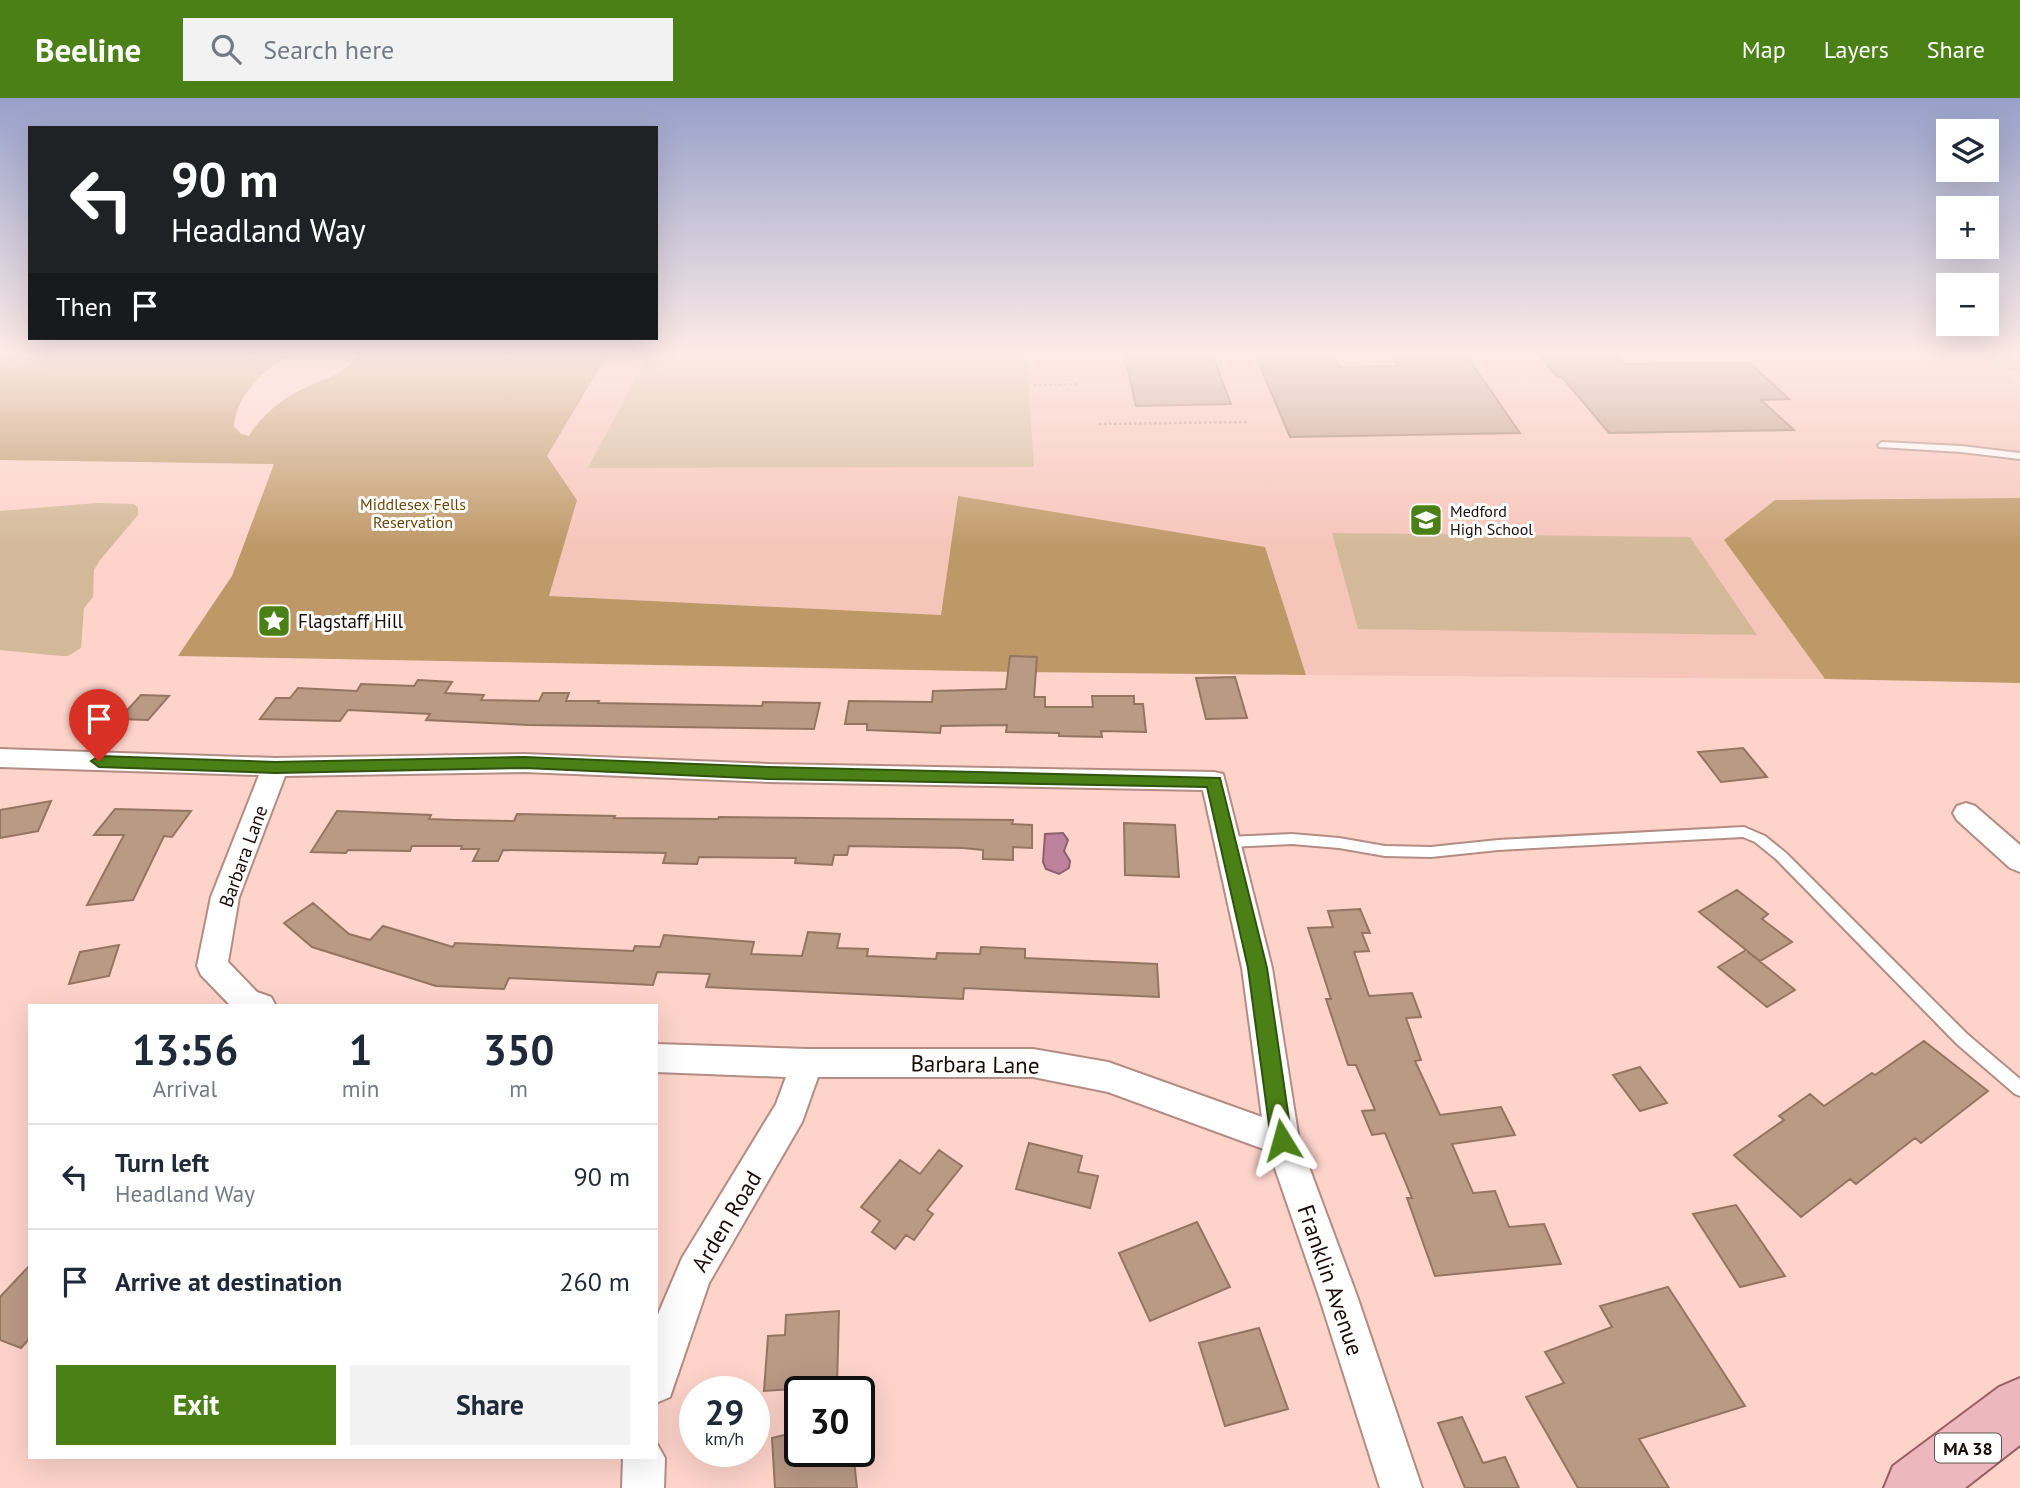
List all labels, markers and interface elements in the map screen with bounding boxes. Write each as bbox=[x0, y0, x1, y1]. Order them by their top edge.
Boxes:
search box bbox=[183, 18, 673, 81]
text: Beeline bbox=[35, 28, 141, 71]
icon: search bbox=[207, 30, 245, 68]
text: Search here bbox=[263, 33, 394, 66]
text: Map bbox=[1742, 34, 1786, 65]
text: Layers bbox=[1824, 34, 1889, 65]
text: Share bbox=[1927, 34, 1985, 65]
map controls bbox=[1936, 119, 1999, 336]
button: layers bbox=[1936, 119, 1999, 182]
text: 90 m bbox=[171, 147, 278, 211]
icon: left bbox=[56, 154, 147, 245]
button: + bbox=[1936, 196, 1999, 259]
text: Headland Way bbox=[171, 209, 366, 251]
button: − bbox=[1936, 273, 1999, 336]
icon: arrive bbox=[126, 287, 164, 325]
text: Then bbox=[56, 290, 112, 323]
park label: Middlesex Fells Reservation bbox=[360, 494, 466, 532]
school or university icon: Medford High School bbox=[1407, 501, 1445, 539]
place label: Medford High School bbox=[1450, 501, 1533, 539]
place icon: Flagstaff Hill bbox=[255, 602, 293, 640]
place label: Flagstaff Hill bbox=[298, 609, 403, 633]
pin bbox=[69, 689, 129, 761]
icon: arrive bbox=[80, 700, 118, 738]
street label: Barbara Lane bbox=[214, 802, 272, 910]
text: 13:56 bbox=[132, 1022, 238, 1077]
text: 1 bbox=[349, 1022, 372, 1077]
text: 350 bbox=[483, 1022, 554, 1077]
street label: Barbara Lane bbox=[910, 1048, 1040, 1080]
text: Arrival bbox=[153, 1074, 217, 1103]
text: min bbox=[342, 1074, 379, 1103]
text: m bbox=[509, 1074, 528, 1103]
position arrow bbox=[1245, 1103, 1319, 1177]
text: Turn left bbox=[115, 1146, 209, 1179]
icon: left bbox=[56, 1158, 94, 1196]
text: 90 m bbox=[574, 1160, 630, 1193]
street label: Arden Road bbox=[685, 1165, 767, 1277]
text: Headland Way bbox=[115, 1179, 255, 1208]
street label: Franklin Avenue bbox=[1292, 1201, 1370, 1359]
icon: arrive bbox=[56, 1263, 94, 1301]
text: Arrive at destination bbox=[115, 1265, 342, 1298]
text: 260 m bbox=[559, 1265, 630, 1298]
button: Exit bbox=[56, 1365, 336, 1445]
button: Share bbox=[350, 1365, 630, 1445]
speed limit sign: 30 bbox=[784, 1376, 875, 1467]
text: 29 bbox=[705, 1389, 744, 1435]
text: km/h bbox=[705, 1427, 744, 1450]
road number: MA 38 bbox=[1935, 1434, 2001, 1462]

